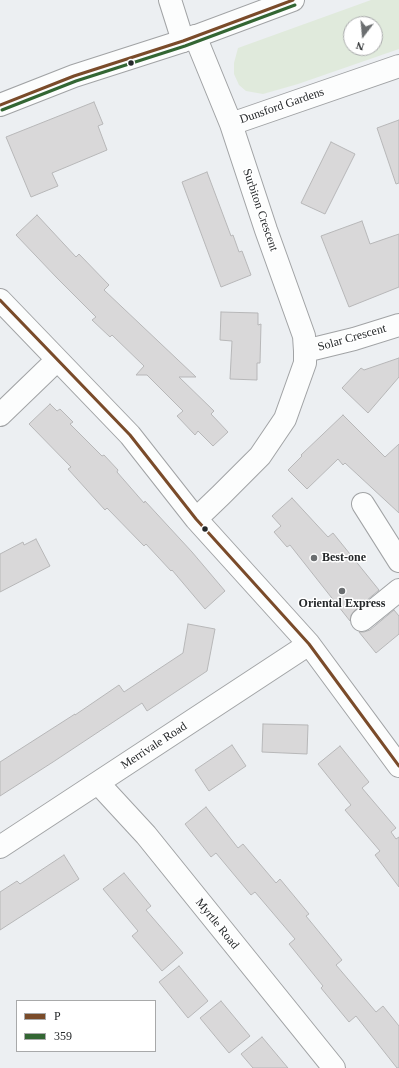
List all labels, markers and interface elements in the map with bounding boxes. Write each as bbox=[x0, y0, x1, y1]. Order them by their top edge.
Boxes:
north arrow bbox=[343, 16, 383, 56]
text: N bbox=[354, 40, 365, 53]
unlabelled marker bbox=[126, 58, 136, 68]
street label: Dunsford Gardens bbox=[238, 85, 326, 127]
street label: Surbiton Crescent bbox=[239, 167, 281, 253]
street label: Solar Crescent bbox=[316, 321, 388, 355]
unlabelled marker bbox=[200, 524, 210, 534]
place label: Best-one bbox=[322, 551, 366, 565]
marker: Best-one bbox=[309, 553, 319, 563]
marker: Oriental Express bbox=[337, 586, 347, 596]
place label: Oriental Express bbox=[299, 597, 385, 611]
street label: Merrivale Road bbox=[118, 719, 190, 773]
street label: Myrtle Road bbox=[192, 896, 242, 952]
legend bbox=[16, 1000, 156, 1052]
text: P bbox=[54, 1009, 61, 1023]
text: 359 bbox=[54, 1029, 72, 1043]

